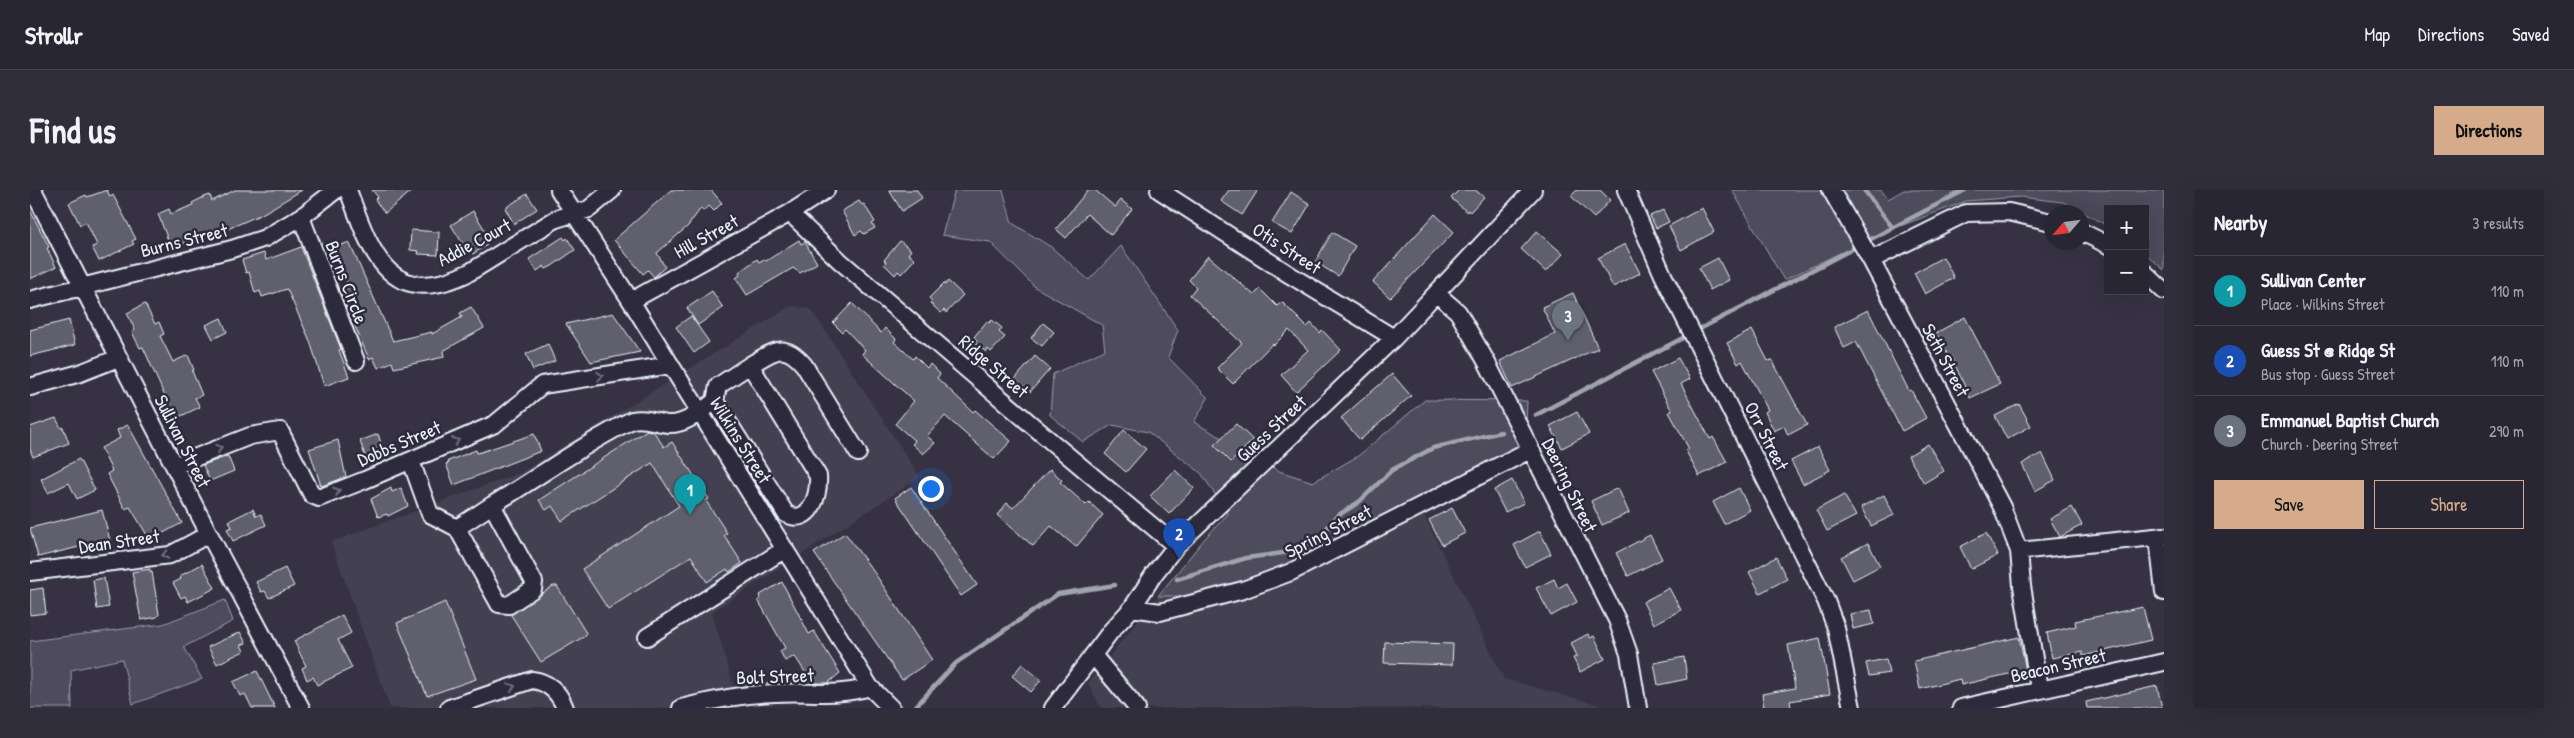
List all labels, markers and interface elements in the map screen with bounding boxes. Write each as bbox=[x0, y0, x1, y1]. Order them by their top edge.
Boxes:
text: Strollr bbox=[25, 19, 83, 51]
text: Map bbox=[2365, 22, 2390, 47]
text: Directions bbox=[2418, 22, 2484, 47]
text: Saved bbox=[2512, 22, 2549, 47]
button: Directions bbox=[2434, 106, 2544, 155]
text: Find us bbox=[30, 107, 116, 154]
north arrow bbox=[2044, 205, 2089, 250]
map controls bbox=[2104, 205, 2149, 295]
button: + bbox=[2104, 205, 2149, 250]
street label: Hill Street bbox=[669, 207, 743, 264]
text: Nearby bbox=[2214, 208, 2267, 237]
street label: Addie Court bbox=[433, 212, 516, 272]
text: 3 results bbox=[2472, 212, 2524, 234]
street label: Otis Street bbox=[1248, 216, 1327, 280]
street label: Burns Street bbox=[138, 217, 231, 263]
street label: Burns Circle bbox=[319, 237, 375, 328]
button: − bbox=[2104, 250, 2149, 295]
text: Sullivan Center bbox=[2261, 267, 2366, 293]
text: 1 bbox=[2227, 280, 2233, 302]
text: 110 m bbox=[2491, 280, 2524, 302]
text: Place · Wilkins Street bbox=[2261, 293, 2385, 315]
pin: 3 bbox=[1552, 300, 1584, 341]
street label: Seth Street bbox=[1916, 319, 1976, 402]
street label: Ridge Street bbox=[953, 328, 1035, 404]
text: Guess St @ Ridge St bbox=[2261, 337, 2395, 363]
text: 2 bbox=[2226, 350, 2234, 372]
text: 110 m bbox=[2491, 350, 2524, 372]
text: Bus stop · Guess Street bbox=[2261, 363, 2395, 385]
one-way arrow bbox=[596, 371, 604, 382]
street label: Guess Street bbox=[1230, 388, 1312, 467]
street label: Sullivan Street bbox=[148, 390, 218, 492]
street label: Wilkins Street bbox=[704, 392, 778, 489]
street label: Orr Street bbox=[1739, 397, 1796, 475]
text: Emmanuel Baptist Church bbox=[2261, 407, 2439, 433]
street label: Dobbs Street bbox=[353, 414, 445, 472]
text: 3 bbox=[2226, 420, 2234, 442]
text: 290 m bbox=[2489, 420, 2524, 442]
text: Church · Deering Street bbox=[2261, 433, 2398, 455]
street label: Deering Street bbox=[1536, 434, 1604, 537]
one-way arrow bbox=[451, 437, 460, 448]
one-way arrow bbox=[214, 444, 223, 454]
pin: 1 bbox=[674, 474, 706, 515]
your location bbox=[918, 476, 944, 502]
button: Save bbox=[2214, 480, 2364, 529]
button: Share bbox=[2374, 480, 2524, 529]
one-way arrow bbox=[332, 487, 341, 497]
street label: Spring Street bbox=[1280, 498, 1376, 564]
pin: 2 bbox=[1163, 518, 1195, 559]
street label: Dean Street bbox=[77, 522, 161, 560]
one-way arrow bbox=[160, 549, 169, 559]
street label: Beacon Street bbox=[2008, 641, 2109, 689]
street label: Bolt Street bbox=[736, 662, 815, 690]
one-way arrow bbox=[507, 683, 516, 693]

